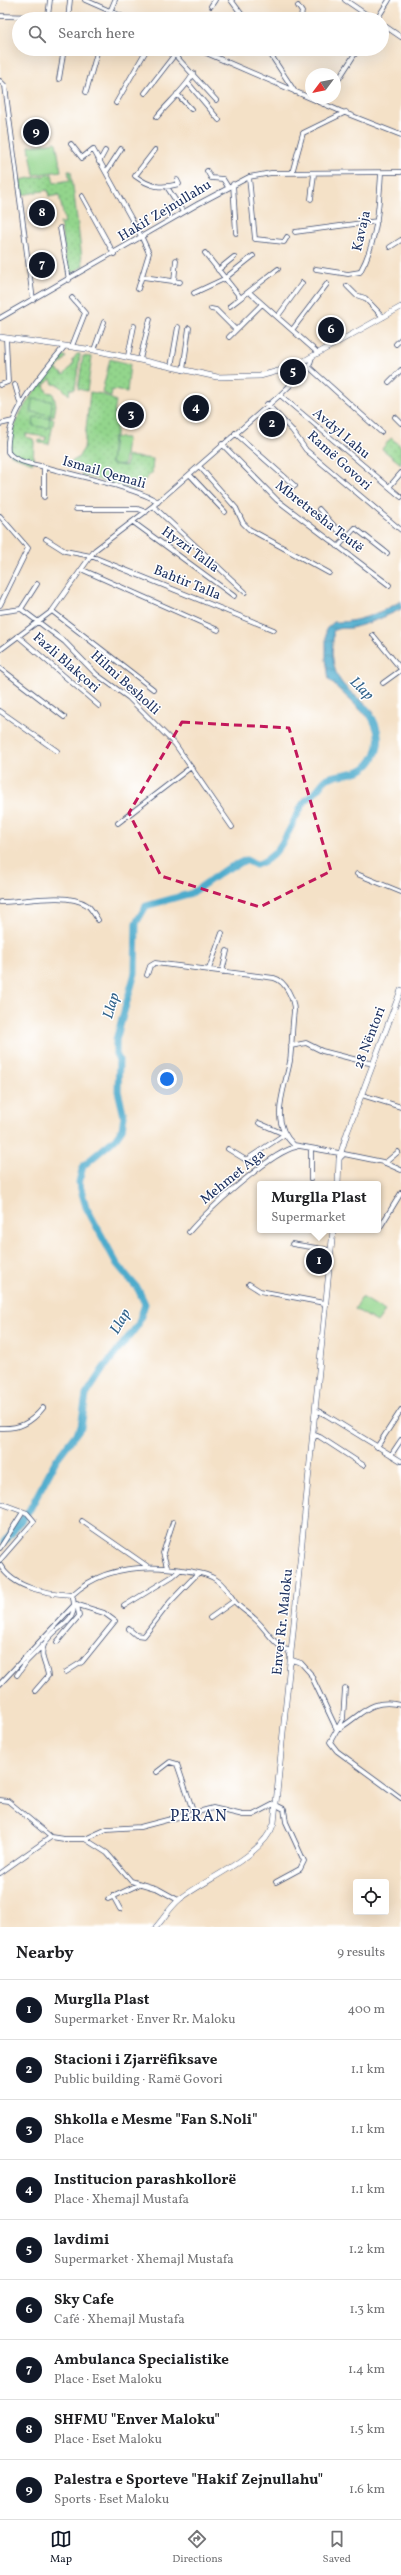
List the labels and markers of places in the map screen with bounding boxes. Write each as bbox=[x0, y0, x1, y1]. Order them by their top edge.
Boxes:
pin: 9 bbox=[23, 117, 49, 147]
pin: 8 bbox=[29, 198, 55, 228]
pin: 7 bbox=[29, 250, 55, 280]
pin: 6 bbox=[318, 315, 344, 345]
pin: 5 bbox=[280, 357, 306, 387]
pin: 4 bbox=[183, 393, 209, 423]
pin: 3 bbox=[118, 400, 144, 430]
pin: 2 bbox=[259, 409, 285, 439]
pin: 1 bbox=[306, 1246, 332, 1276]

